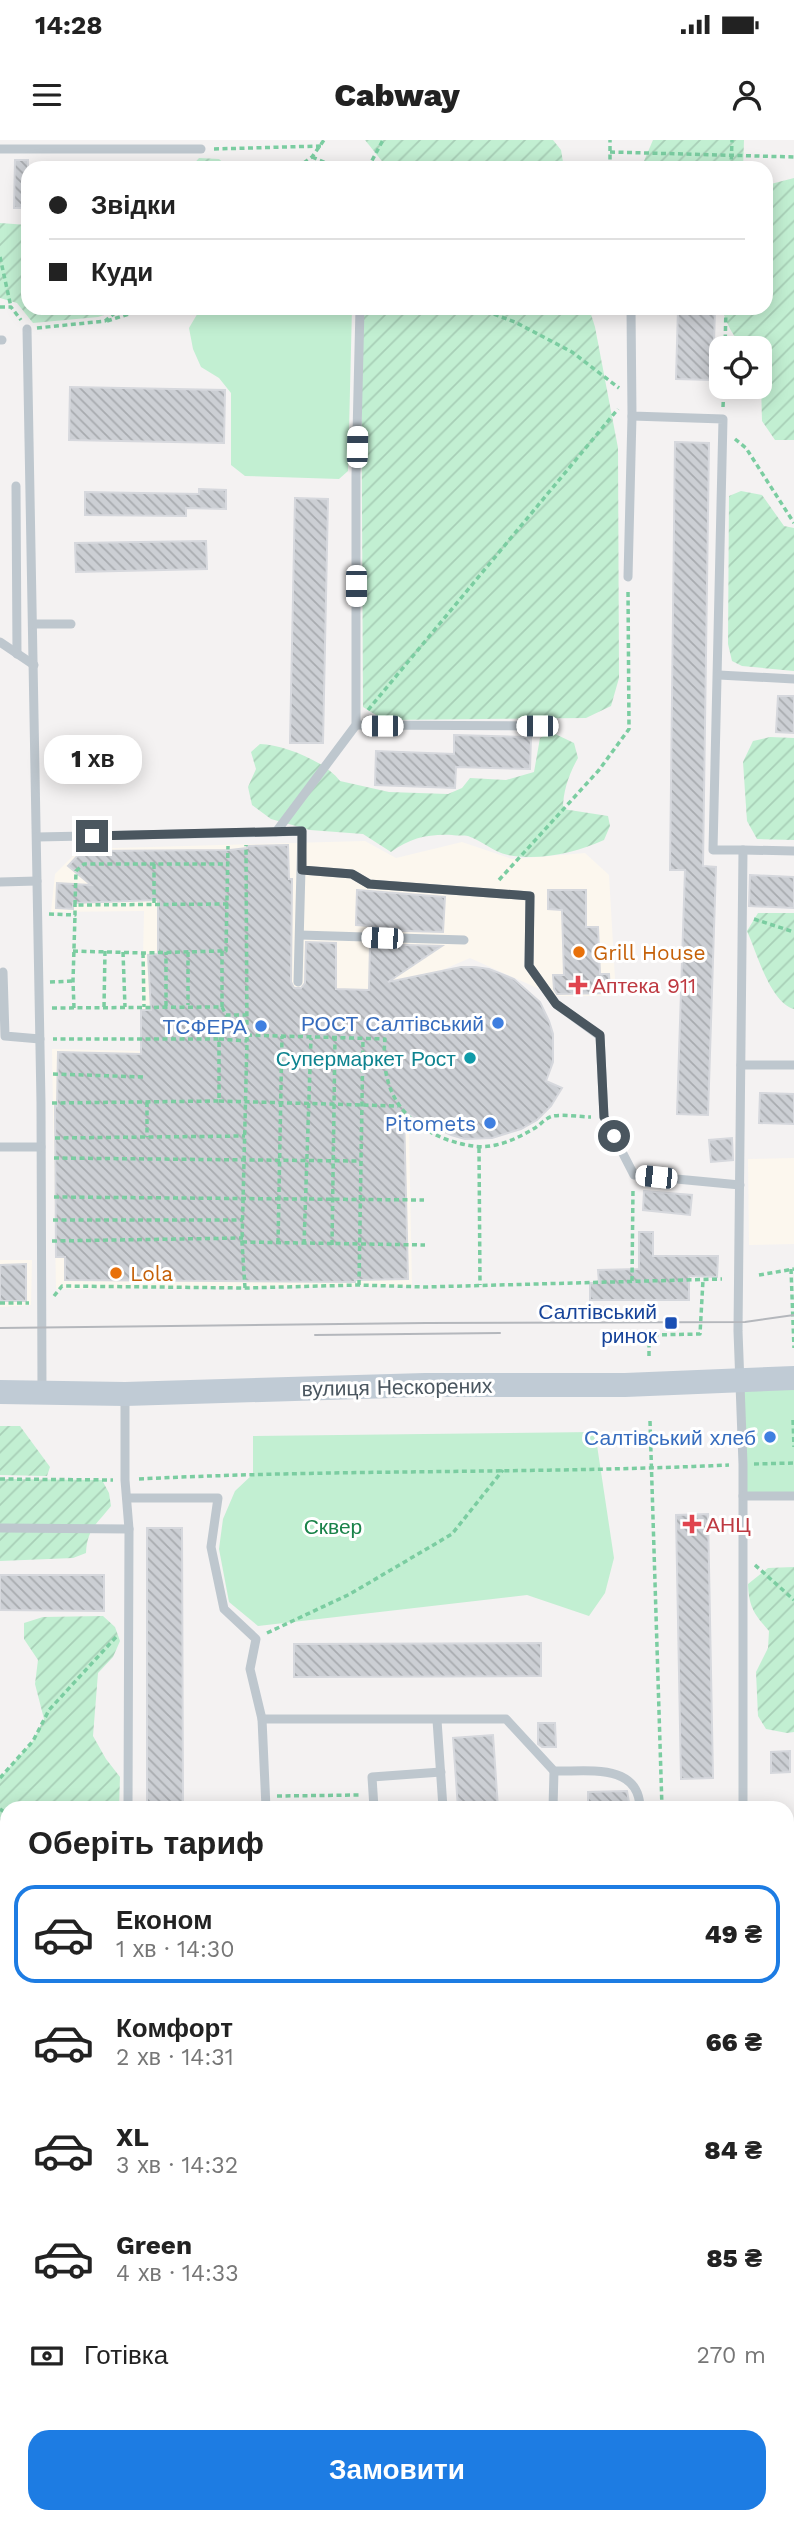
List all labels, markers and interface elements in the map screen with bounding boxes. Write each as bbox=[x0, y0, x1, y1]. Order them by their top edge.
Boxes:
text: 14:28 bbox=[35, 10, 103, 40]
icon: menu bbox=[28, 76, 66, 114]
text: Cabway bbox=[334, 76, 460, 114]
icon: person bbox=[728, 76, 766, 114]
text: Звідки bbox=[91, 190, 176, 220]
text: Куди bbox=[91, 257, 153, 287]
map controls bbox=[709, 336, 772, 399]
button: locate bbox=[709, 336, 772, 399]
car bbox=[347, 426, 368, 468]
car bbox=[346, 565, 367, 607]
car bbox=[362, 716, 404, 737]
car bbox=[517, 716, 559, 737]
callout: 1 хв bbox=[43, 734, 141, 784]
text: 1 хв bbox=[71, 746, 115, 773]
route end bbox=[76, 820, 108, 852]
car bbox=[361, 927, 404, 949]
place label: Grill House bbox=[593, 940, 706, 965]
marker: Grill House bbox=[571, 944, 587, 960]
place label: Аптека 911 bbox=[592, 973, 696, 998]
marker: Аптека 911 bbox=[570, 977, 586, 993]
place label: РОСТ Салтівський bbox=[301, 1011, 484, 1036]
place label: ТСФЕРА bbox=[162, 1014, 247, 1039]
marker: РОСТ Салтівський bbox=[490, 1015, 506, 1031]
marker: ТСФЕРА bbox=[253, 1018, 269, 1034]
place label: Супермаркет Рост bbox=[276, 1046, 456, 1071]
marker: Супермаркет Рост bbox=[462, 1050, 478, 1066]
place label: Pitomets bbox=[385, 1111, 476, 1136]
marker: Pitomets bbox=[482, 1115, 498, 1131]
route start bbox=[598, 1120, 630, 1152]
car bbox=[635, 1164, 678, 1190]
place label: Lola bbox=[130, 1261, 173, 1286]
marker: Lola bbox=[108, 1265, 124, 1281]
place label: Салтівський ринок bbox=[538, 1299, 658, 1348]
marker: Салтівський ринок bbox=[663, 1315, 679, 1331]
street label: вулиця Нескорених bbox=[301, 1373, 493, 1401]
place label: Салтівський хлеб bbox=[584, 1425, 756, 1450]
marker: Салтівський хлеб bbox=[762, 1429, 778, 1445]
place label: АНЦ bbox=[706, 1512, 751, 1537]
park label: Сквер bbox=[304, 1514, 362, 1539]
marker: АНЦ bbox=[684, 1516, 700, 1532]
text: Оберіть тариф bbox=[28, 1824, 264, 1862]
icon: car bbox=[32, 1903, 95, 1966]
text: Економ bbox=[116, 1905, 212, 1935]
text: 49 ₴ bbox=[705, 1919, 762, 1949]
text: 1 хв · 14:30 bbox=[116, 1936, 235, 1963]
icon: car bbox=[32, 2011, 95, 2074]
text: Комфорт bbox=[116, 2013, 233, 2043]
text: 66 ₴ bbox=[706, 2027, 762, 2057]
text: 2 хв · 14:31 bbox=[116, 2044, 234, 2071]
icon: car bbox=[32, 2119, 95, 2182]
text: XL bbox=[116, 2122, 149, 2152]
text: 84 ₴ bbox=[704, 2135, 762, 2165]
text: 3 хв · 14:32 bbox=[116, 2152, 238, 2179]
icon: car bbox=[32, 2227, 95, 2290]
text: Green bbox=[116, 2230, 192, 2260]
text: 85 ₴ bbox=[706, 2243, 762, 2273]
text: 4 хв · 14:33 bbox=[116, 2260, 239, 2287]
icon: cash bbox=[28, 2337, 66, 2375]
text: Готівка bbox=[84, 2340, 168, 2370]
text: 270 m bbox=[697, 2342, 766, 2369]
button: Замовити bbox=[28, 2430, 766, 2510]

